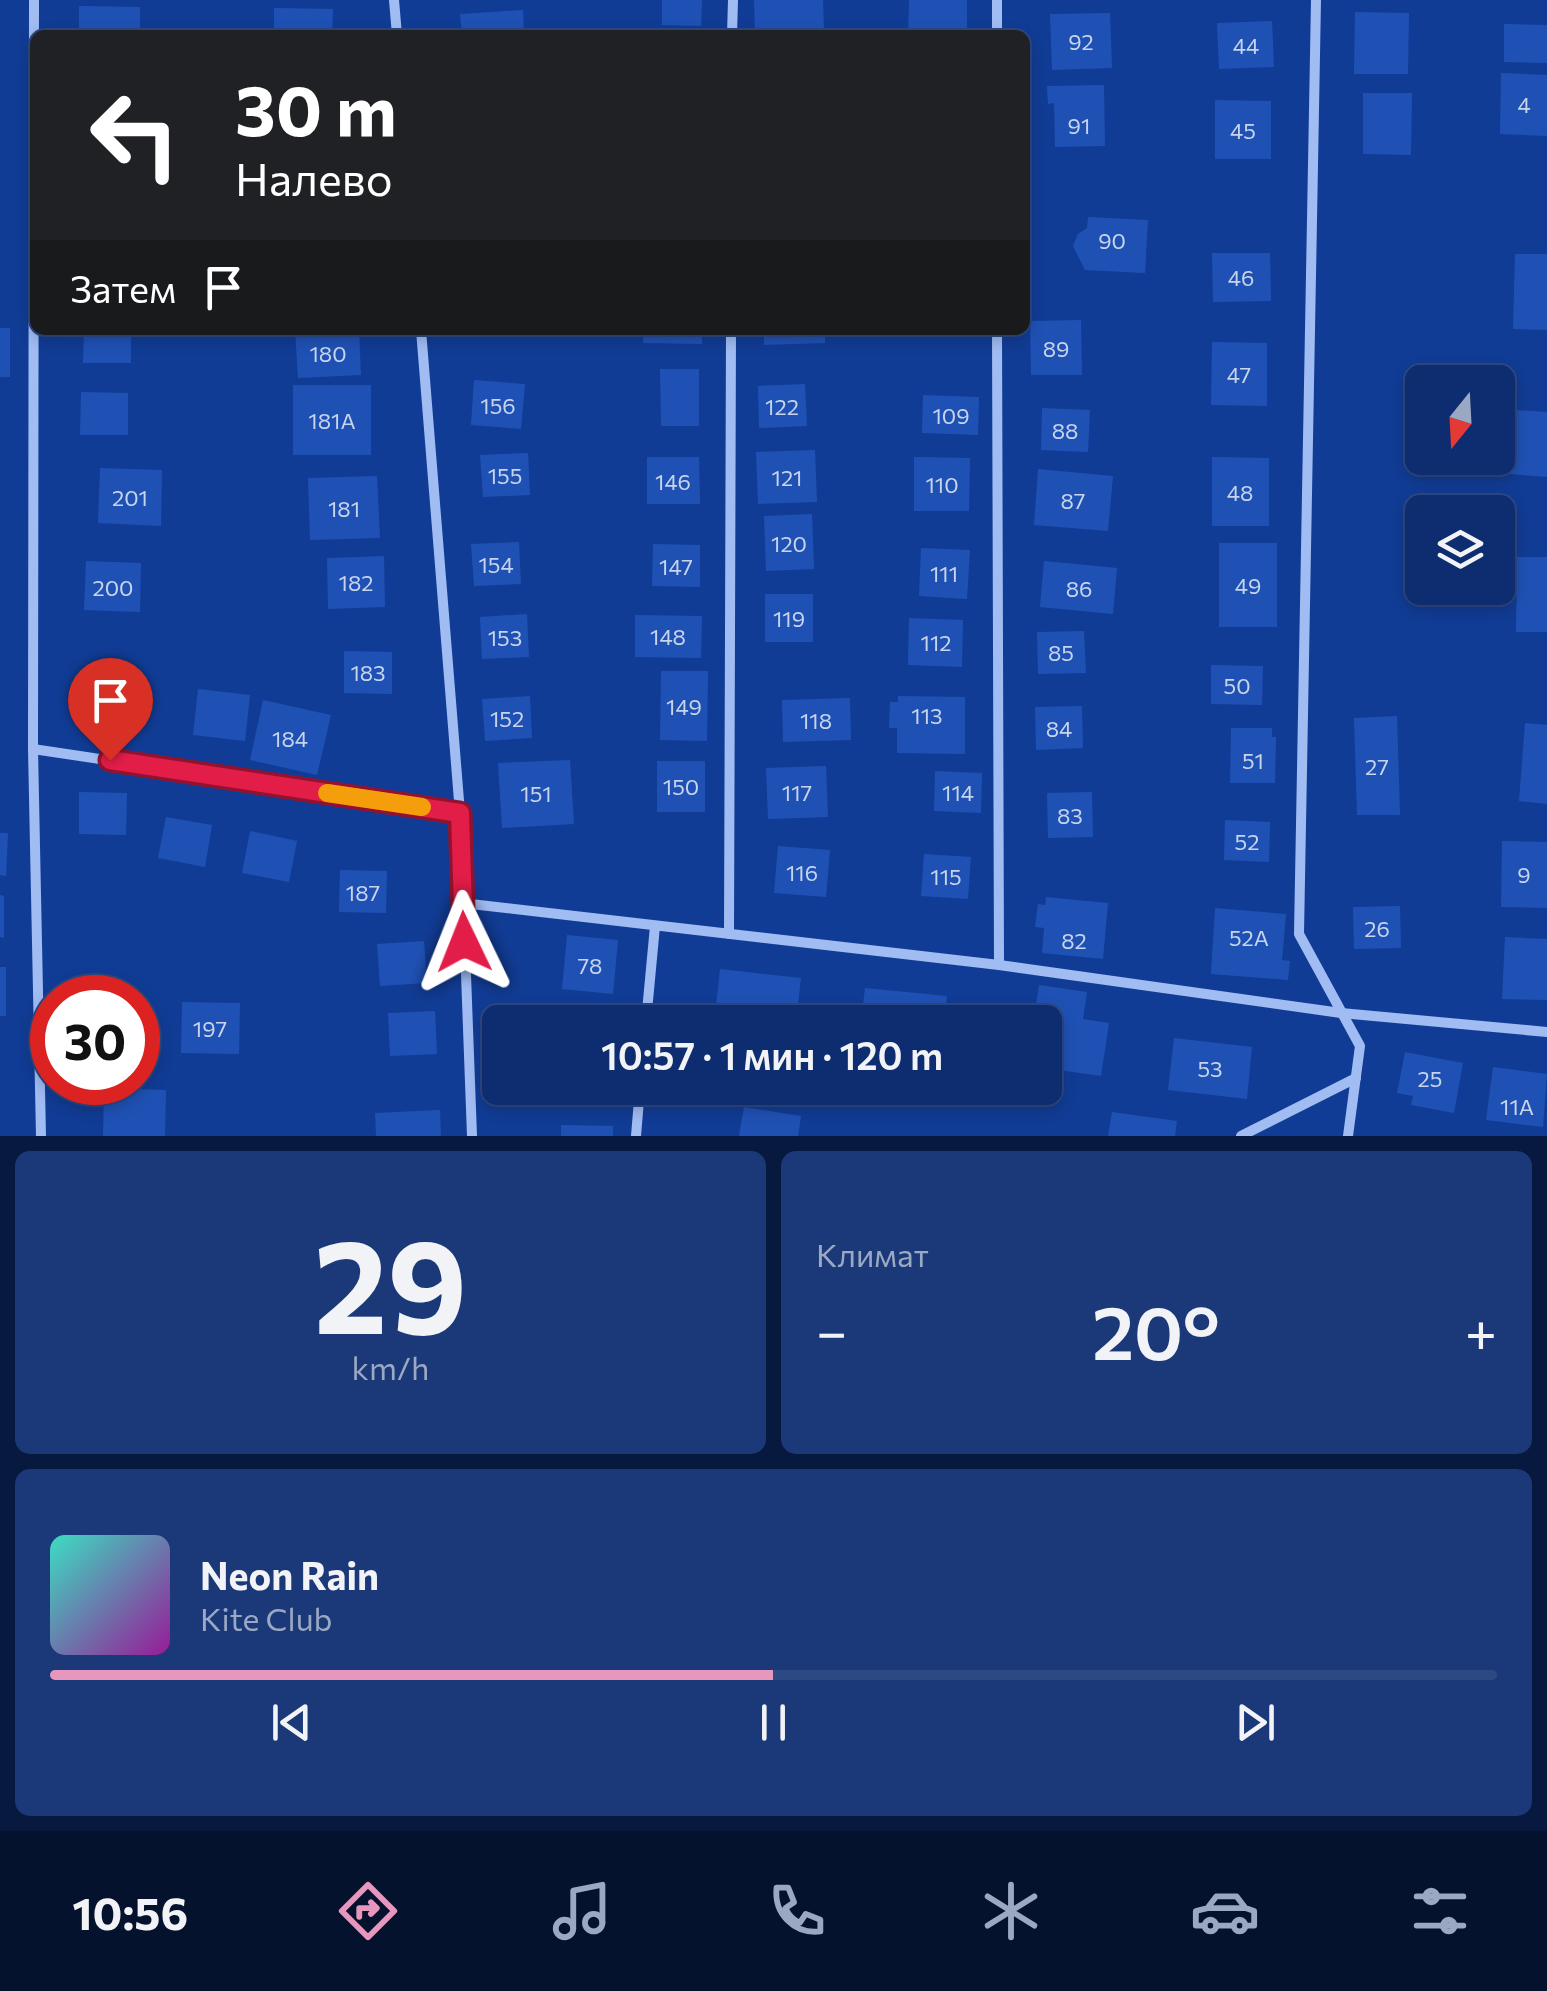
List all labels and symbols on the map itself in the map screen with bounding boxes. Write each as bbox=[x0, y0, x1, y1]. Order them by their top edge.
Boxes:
house number: 92 bbox=[1068, 28, 1094, 55]
house number: 44 bbox=[1233, 32, 1259, 59]
house number: 4 bbox=[1517, 91, 1531, 118]
house number: 91 bbox=[1068, 112, 1090, 139]
house number: 45 bbox=[1230, 117, 1256, 144]
house number: 90 bbox=[1098, 227, 1126, 254]
house number: 46 bbox=[1228, 264, 1254, 291]
house number: 89 bbox=[1043, 335, 1069, 362]
house number: 180 bbox=[309, 340, 347, 367]
house number: 47 bbox=[1227, 361, 1251, 388]
north arrow bbox=[1405, 365, 1515, 475]
house number: 156 bbox=[480, 392, 516, 419]
house number: 122 bbox=[765, 393, 799, 420]
house number: 109 bbox=[932, 402, 970, 429]
house number: 181А bbox=[308, 407, 356, 434]
house number: 88 bbox=[1052, 417, 1078, 444]
house number: 155 bbox=[488, 462, 522, 489]
house number: 121 bbox=[771, 464, 803, 491]
house number: 146 bbox=[655, 468, 691, 495]
house number: 110 bbox=[925, 471, 959, 498]
house number: 48 bbox=[1227, 479, 1253, 506]
house number: 201 bbox=[112, 484, 148, 511]
house number: 87 bbox=[1061, 487, 1085, 514]
house number: 181 bbox=[328, 495, 360, 522]
house number: 120 bbox=[771, 530, 807, 557]
house number: 154 bbox=[478, 551, 514, 578]
house number: 147 bbox=[659, 553, 693, 580]
house number: 111 bbox=[930, 560, 958, 587]
house number: 182 bbox=[339, 569, 373, 596]
house number: 49 bbox=[1235, 572, 1261, 599]
house number: 200 bbox=[93, 574, 133, 601]
house number: 86 bbox=[1066, 575, 1092, 602]
house number: 119 bbox=[773, 605, 805, 632]
house number: 148 bbox=[650, 623, 686, 650]
house number: 153 bbox=[488, 624, 522, 651]
house number: 112 bbox=[920, 629, 952, 656]
house number: 85 bbox=[1048, 639, 1074, 666]
pin bbox=[68, 658, 153, 761]
house number: 183 bbox=[350, 659, 386, 686]
house number: 50 bbox=[1224, 672, 1251, 699]
house number: 149 bbox=[666, 693, 702, 720]
house number: 113 bbox=[911, 702, 943, 729]
house number: 152 bbox=[490, 705, 524, 732]
house number: 118 bbox=[800, 707, 832, 734]
house number: 84 bbox=[1046, 715, 1072, 742]
house number: 184 bbox=[272, 725, 308, 752]
house number: 51 bbox=[1242, 747, 1264, 774]
house number: 27 bbox=[1365, 753, 1389, 780]
house number: 150 bbox=[663, 773, 699, 800]
house number: 117 bbox=[782, 779, 812, 806]
house number: 114 bbox=[942, 779, 974, 806]
house number: 151 bbox=[520, 780, 552, 807]
house number: 83 bbox=[1057, 802, 1083, 829]
house number: 52 bbox=[1235, 828, 1259, 855]
house number: 116 bbox=[786, 859, 818, 886]
house number: 9 bbox=[1517, 861, 1531, 888]
house number: 115 bbox=[930, 863, 962, 890]
house number: 187 bbox=[346, 879, 380, 906]
position arrow bbox=[412, 890, 516, 994]
house number: 26 bbox=[1364, 915, 1390, 942]
house number: 52А bbox=[1229, 924, 1269, 951]
house number: 82 bbox=[1061, 927, 1087, 954]
house number: 78 bbox=[578, 952, 602, 979]
speed limit sign: 30 bbox=[30, 975, 160, 1105]
house number: 197 bbox=[193, 1015, 227, 1042]
house number: 53 bbox=[1197, 1055, 1223, 1082]
house number: 25 bbox=[1418, 1065, 1442, 1092]
house number: 11А bbox=[1500, 1093, 1534, 1120]

